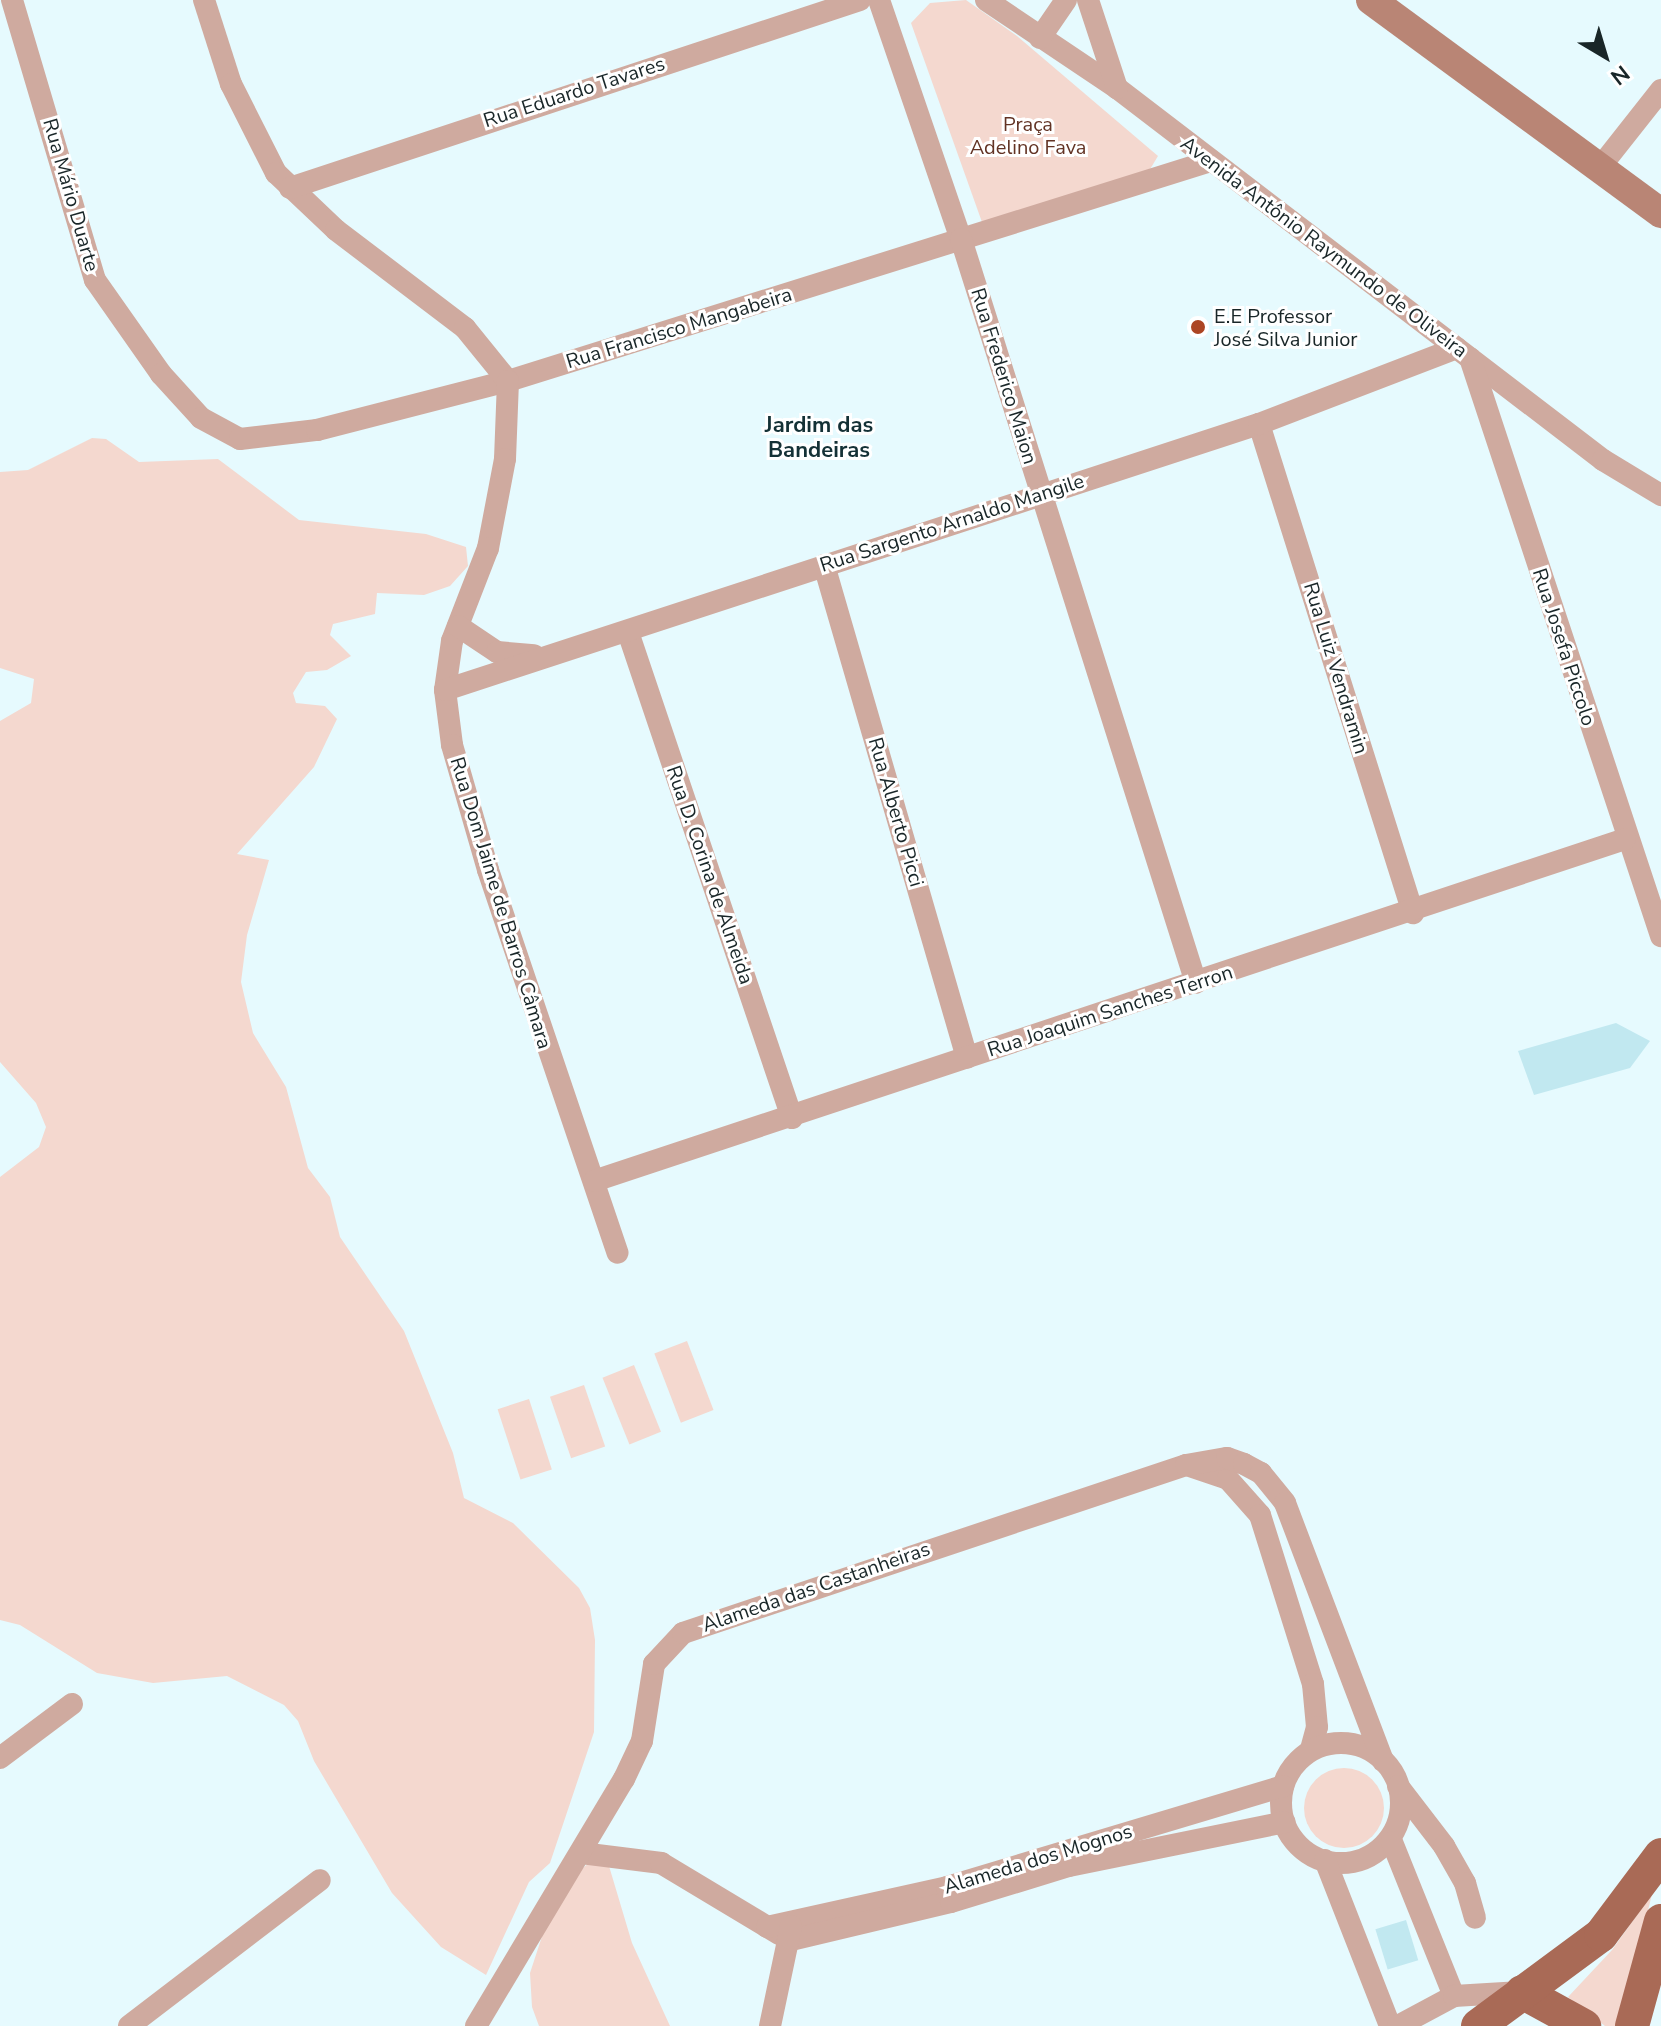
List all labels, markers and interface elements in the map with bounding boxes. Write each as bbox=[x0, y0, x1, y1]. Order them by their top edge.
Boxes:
north arrow bbox=[1565, 16, 1645, 96]
street label: Rua Eduardo Tavares bbox=[480, 51, 668, 133]
text: N bbox=[1604, 58, 1635, 92]
park label: Praça Adelino Fava bbox=[970, 113, 1086, 160]
street label: Rua Mário Duarte bbox=[38, 116, 104, 274]
street label: Avenida Antônio Raymundo de Oliveira bbox=[1176, 131, 1472, 363]
street label: Rua Francisco Mangabeira bbox=[563, 282, 795, 374]
street label: Rua Frederico Maion bbox=[966, 285, 1042, 467]
place label: E.E Professor José Silva Junior bbox=[1214, 304, 1357, 351]
marker: E.E Professor José Silva Junior bbox=[1189, 318, 1207, 336]
district label: Jardim das Bandeiras bbox=[765, 412, 873, 464]
street label: Rua Sargento Arnaldo Mangile bbox=[817, 469, 1087, 577]
street label: Rua Josefa Piccolo bbox=[1527, 565, 1601, 729]
street label: Rua Luiz Vendramin bbox=[1298, 579, 1374, 757]
street label: Rua Alberto Picci bbox=[863, 735, 929, 889]
street label: Rua Dom Jaime de Barros Câmara bbox=[445, 754, 557, 1052]
street label: Rua D. Corina de Almeida bbox=[661, 763, 759, 987]
street label: Rua Joaquim Sanches Terron bbox=[984, 960, 1236, 1062]
street label: Alameda das Castanheiras bbox=[699, 1537, 933, 1637]
street label: Alameda dos Mognos bbox=[941, 1819, 1135, 1899]

